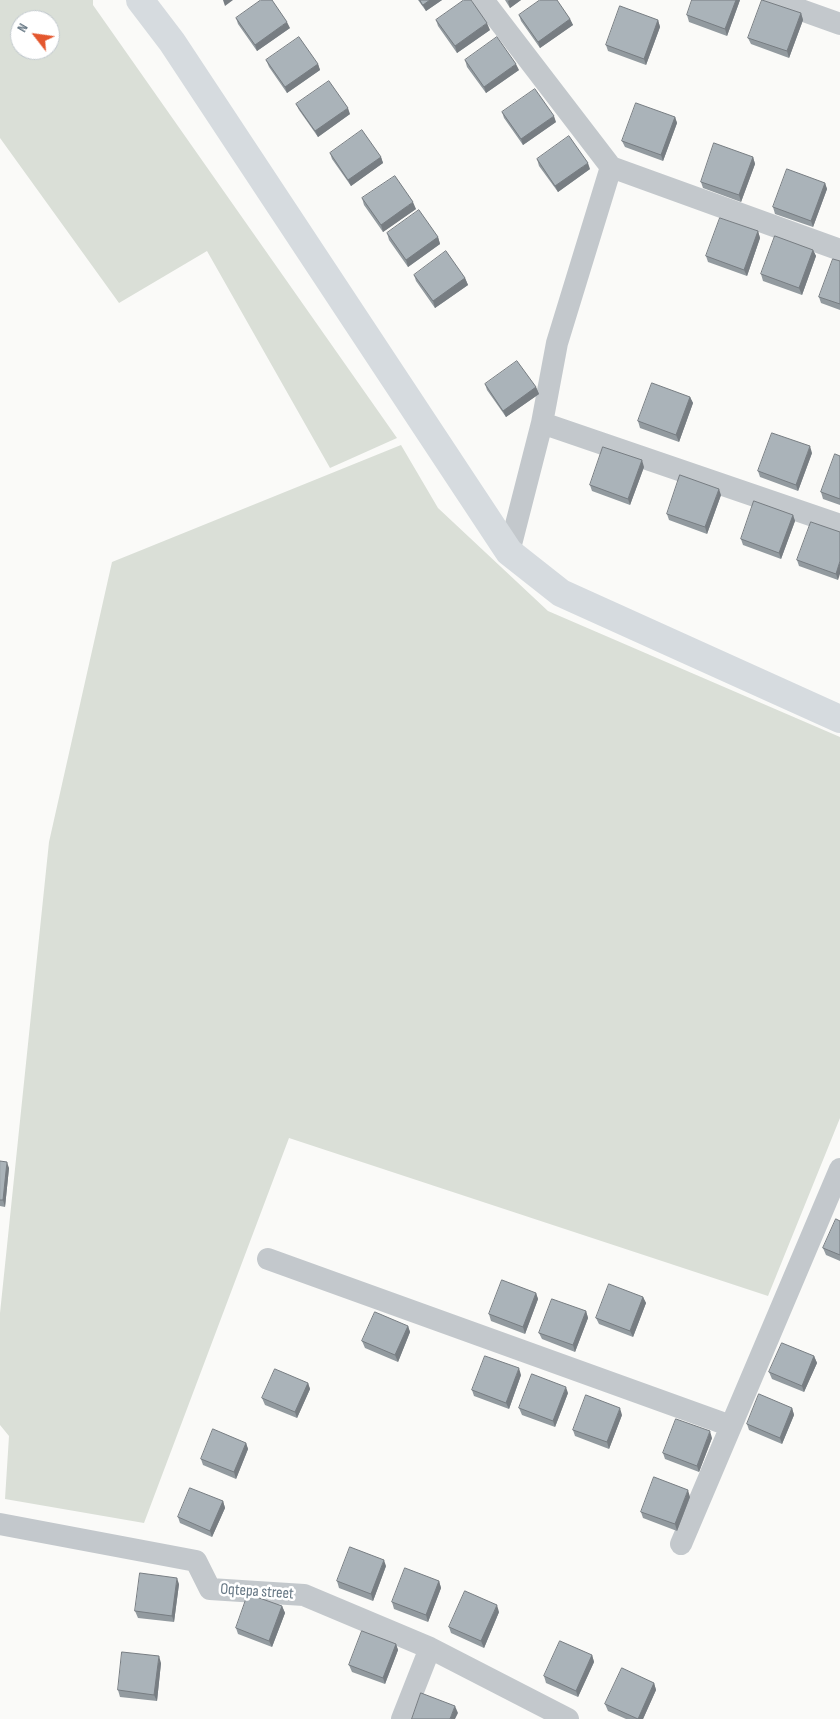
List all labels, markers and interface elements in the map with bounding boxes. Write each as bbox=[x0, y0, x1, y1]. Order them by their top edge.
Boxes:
north arrow bbox=[10, 10, 60, 60]
text: N bbox=[13, 20, 32, 35]
street label: Oqtepa street bbox=[220, 1580, 294, 1604]

